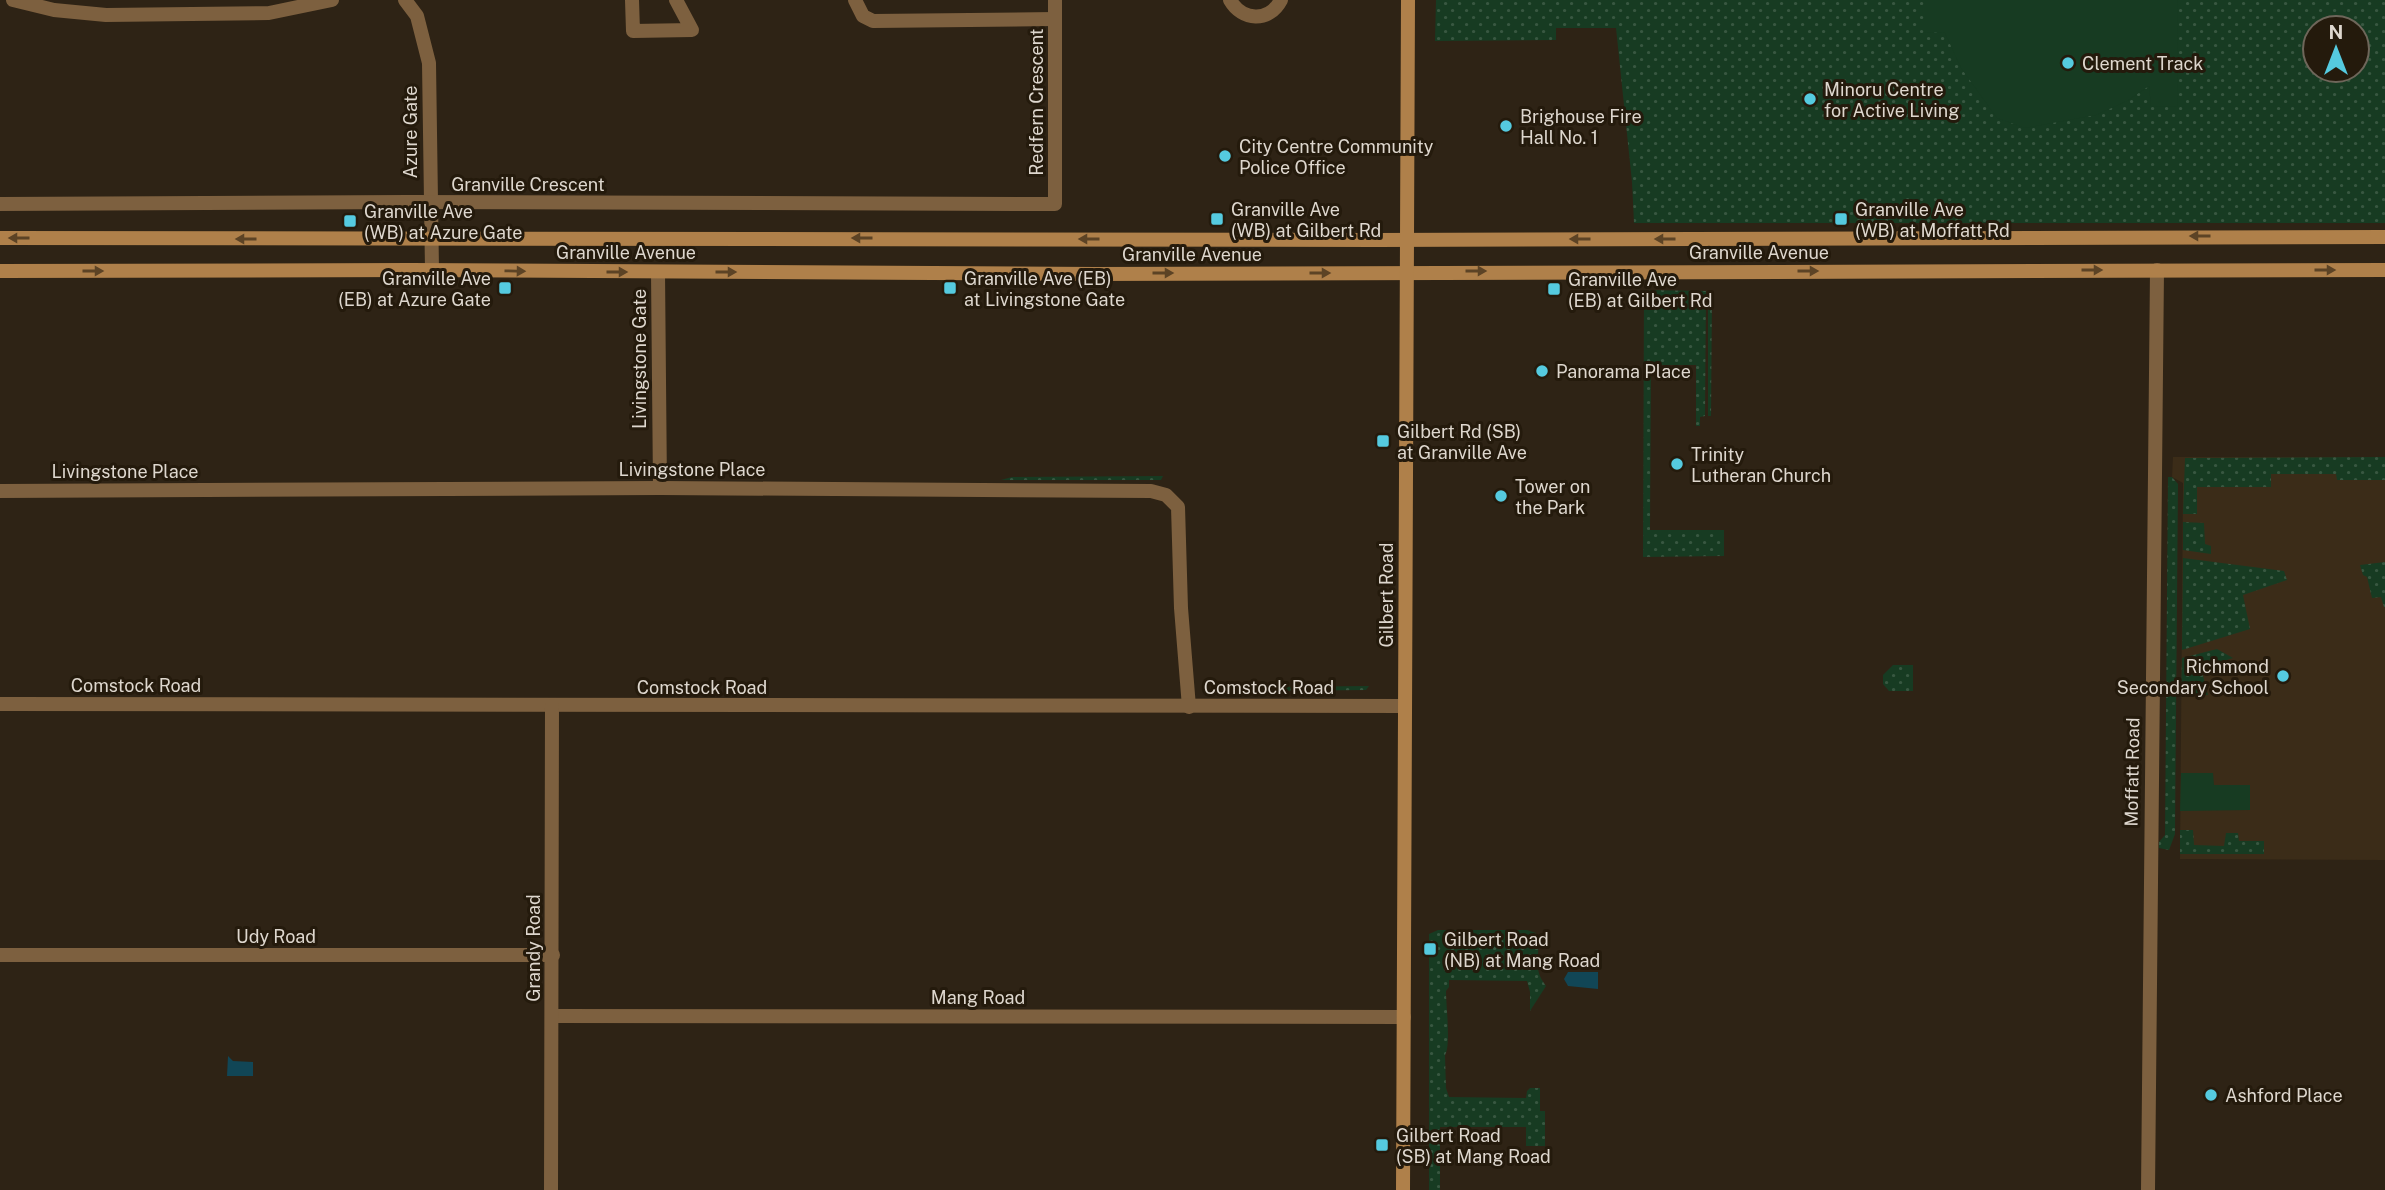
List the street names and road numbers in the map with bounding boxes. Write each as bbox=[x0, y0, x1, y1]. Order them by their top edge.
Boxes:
street label: Redfern Crescent bbox=[1026, 28, 1047, 176]
street label: Azure Gate bbox=[400, 85, 421, 179]
street label: Granville Crescent bbox=[451, 174, 605, 195]
street label: Granville Avenue bbox=[556, 242, 696, 263]
street label: Granville Avenue bbox=[1689, 242, 1829, 263]
street label: Granville Avenue bbox=[1122, 244, 1262, 265]
street label: Livingstone Gate bbox=[629, 289, 650, 429]
street label: Livingstone Place bbox=[618, 459, 766, 480]
street label: Livingstone Place bbox=[51, 461, 199, 482]
street label: Gilbert Road bbox=[1376, 543, 1397, 647]
street label: Comstock Road bbox=[71, 675, 201, 696]
street label: Comstock Road bbox=[637, 677, 767, 698]
street label: Comstock Road bbox=[1204, 677, 1334, 698]
street label: Moffatt Road bbox=[2121, 717, 2143, 827]
street label: Grandy Road bbox=[523, 894, 544, 1002]
street label: Udy Road bbox=[236, 926, 316, 947]
street label: Mang Road bbox=[931, 987, 1025, 1008]

